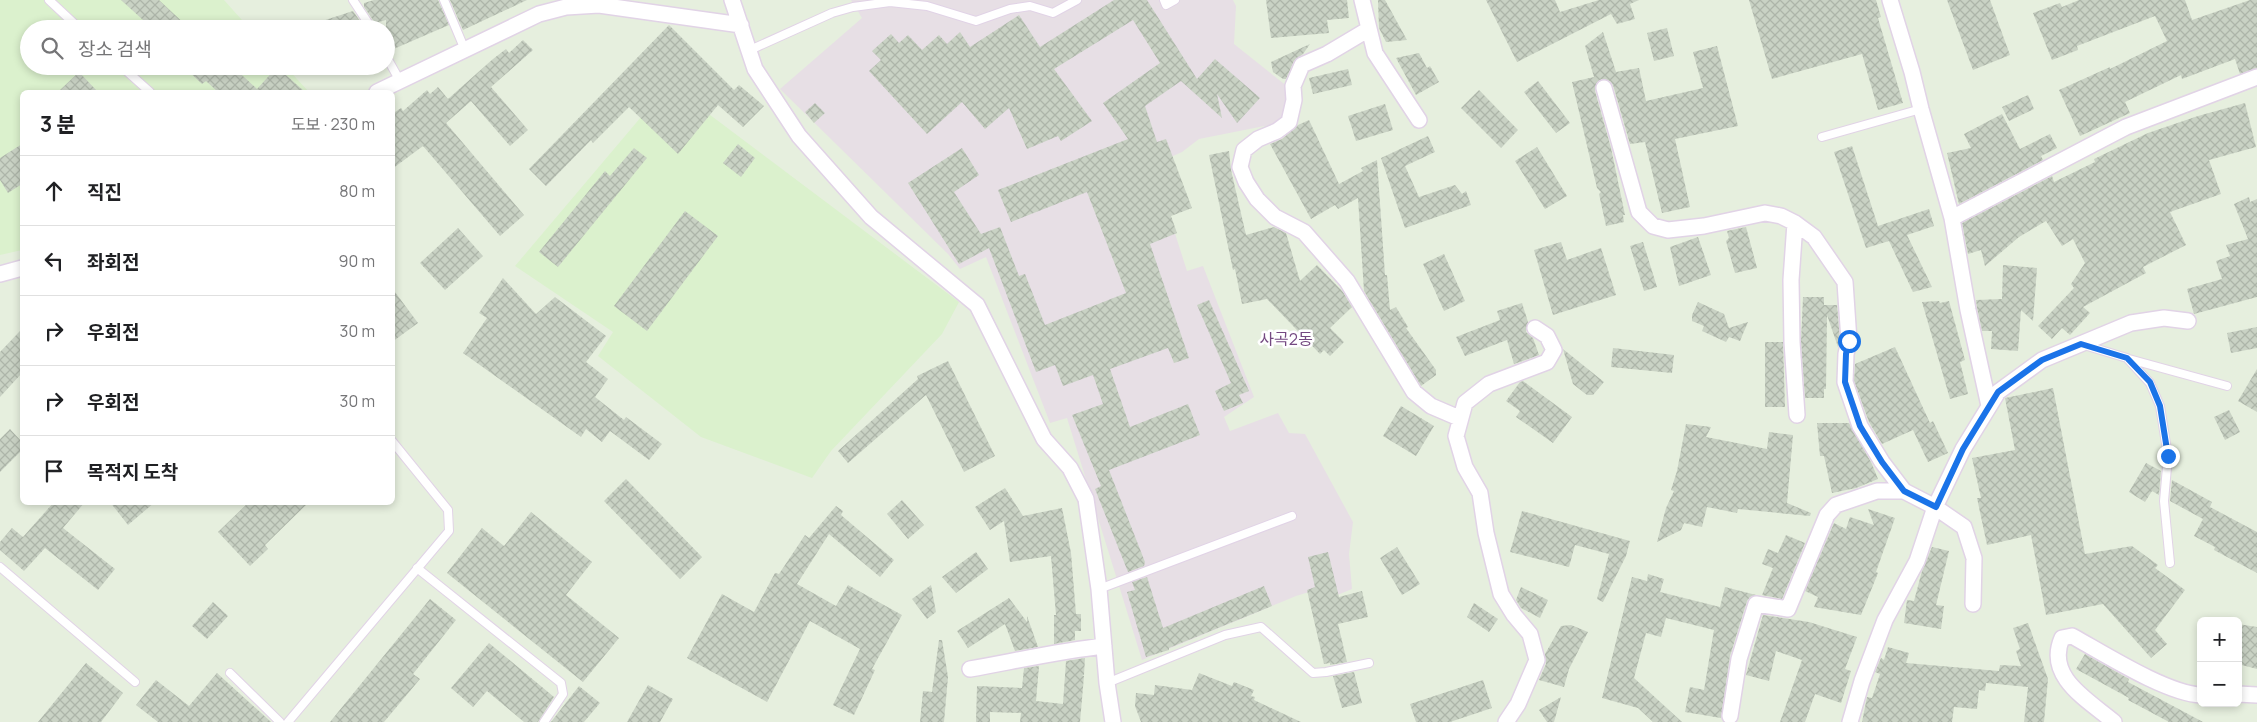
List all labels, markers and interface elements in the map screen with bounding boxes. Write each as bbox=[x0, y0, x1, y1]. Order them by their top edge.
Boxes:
search box bbox=[20, 20, 395, 75]
icon: search bbox=[38, 34, 66, 62]
text: 장소 검색 bbox=[78, 36, 152, 62]
text: 3 분 bbox=[40, 110, 76, 138]
text: 도보 · 230 m bbox=[291, 113, 375, 135]
icon: ahead bbox=[40, 177, 68, 205]
text: 직진 bbox=[87, 179, 122, 205]
text: 80 m bbox=[339, 180, 375, 202]
icon: left bbox=[40, 247, 68, 275]
text: 좌회전 bbox=[87, 249, 139, 275]
text: 90 m bbox=[339, 250, 375, 272]
icon: right bbox=[40, 317, 68, 345]
text: 우회전 bbox=[87, 319, 139, 345]
text: 30 m bbox=[340, 320, 375, 342]
district label: 사곡2동 bbox=[1259, 328, 1313, 350]
route start bbox=[1838, 330, 1861, 353]
icon: right bbox=[40, 387, 68, 415]
text: 우회전 bbox=[87, 389, 139, 415]
text: 30 m bbox=[340, 390, 375, 412]
route end bbox=[2157, 445, 2180, 468]
icon: arrive bbox=[40, 457, 68, 485]
text: 목적지 도착 bbox=[87, 459, 178, 485]
map controls bbox=[2197, 617, 2242, 707]
button: + bbox=[2197, 617, 2242, 662]
button: − bbox=[2197, 662, 2242, 707]

